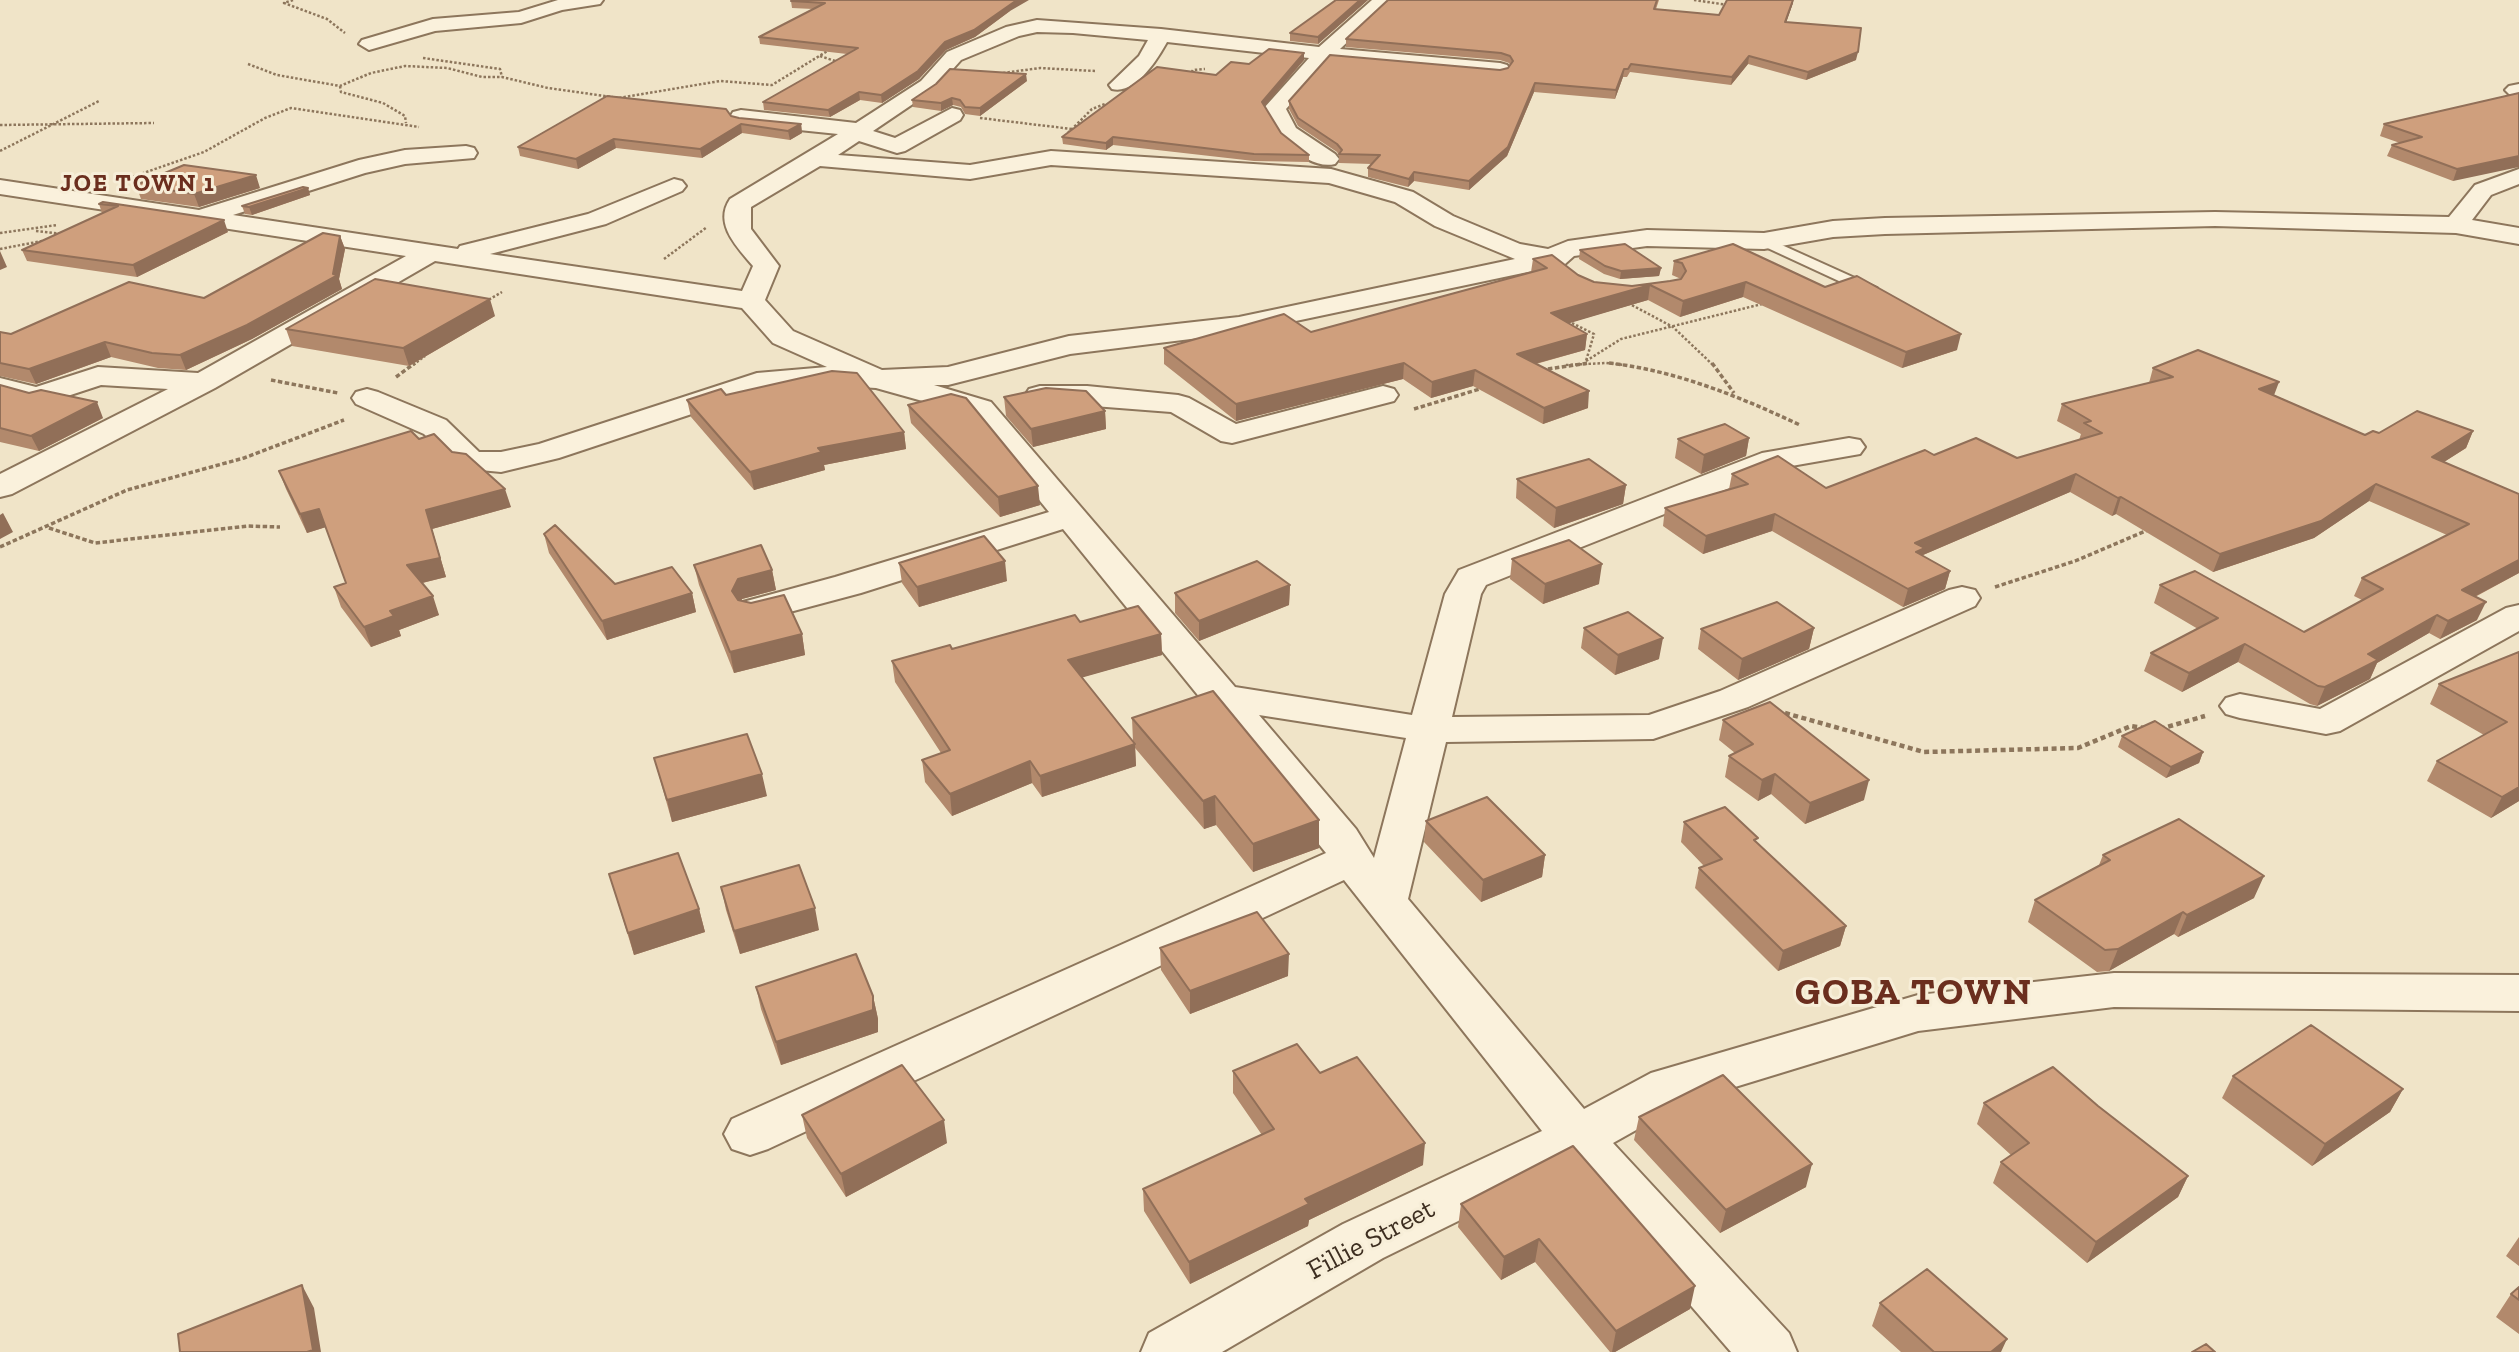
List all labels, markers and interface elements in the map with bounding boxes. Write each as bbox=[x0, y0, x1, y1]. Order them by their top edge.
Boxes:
district label: JOE TOWN 1 bbox=[62, 170, 214, 198]
district label: GOBA TOWN bbox=[1796, 971, 2032, 1015]
street label: Fillie Street bbox=[1302, 1192, 1440, 1288]

